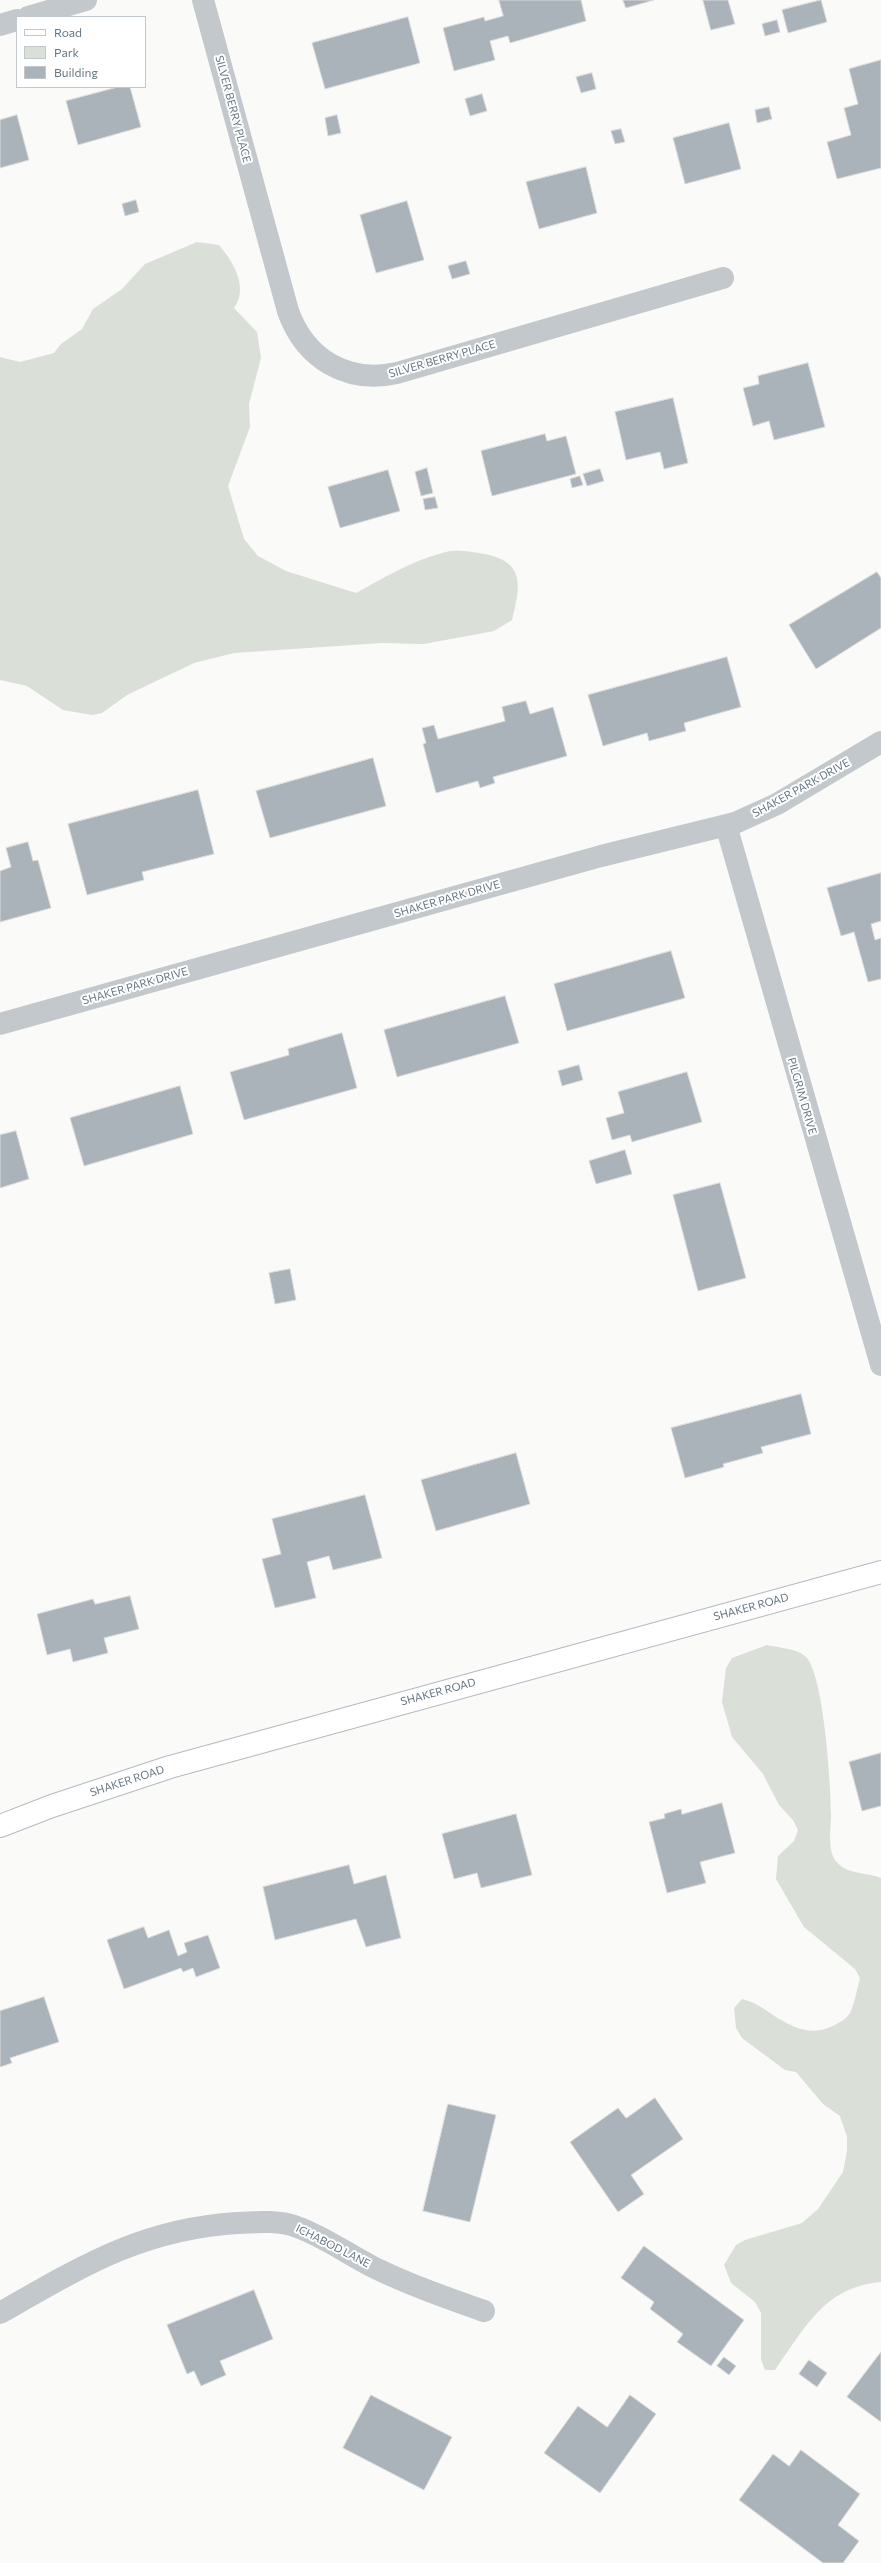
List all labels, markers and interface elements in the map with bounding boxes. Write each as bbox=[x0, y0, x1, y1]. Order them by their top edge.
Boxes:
legend bbox=[16, 16, 146, 88]
text: Road bbox=[54, 25, 82, 39]
text: Park bbox=[54, 45, 79, 59]
street label: SILVER BERRY PLACE bbox=[212, 54, 254, 164]
text: Building bbox=[54, 65, 98, 79]
street label: SILVER BERRY PLACE bbox=[387, 337, 497, 381]
street label: SHAKER PARK DRIVE bbox=[750, 756, 852, 820]
street label: SHAKER PARK DRIVE bbox=[393, 878, 501, 920]
street label: SHAKER PARK DRIVE bbox=[81, 965, 189, 1007]
street label: PILGRIM DRIVE bbox=[785, 1056, 819, 1136]
street label: SHAKER ROAD bbox=[712, 1591, 790, 1623]
street label: SHAKER ROAD bbox=[399, 1676, 477, 1708]
street label: SHAKER ROAD bbox=[88, 1763, 166, 1799]
street label: ICHABOD LANE bbox=[294, 2222, 372, 2270]

